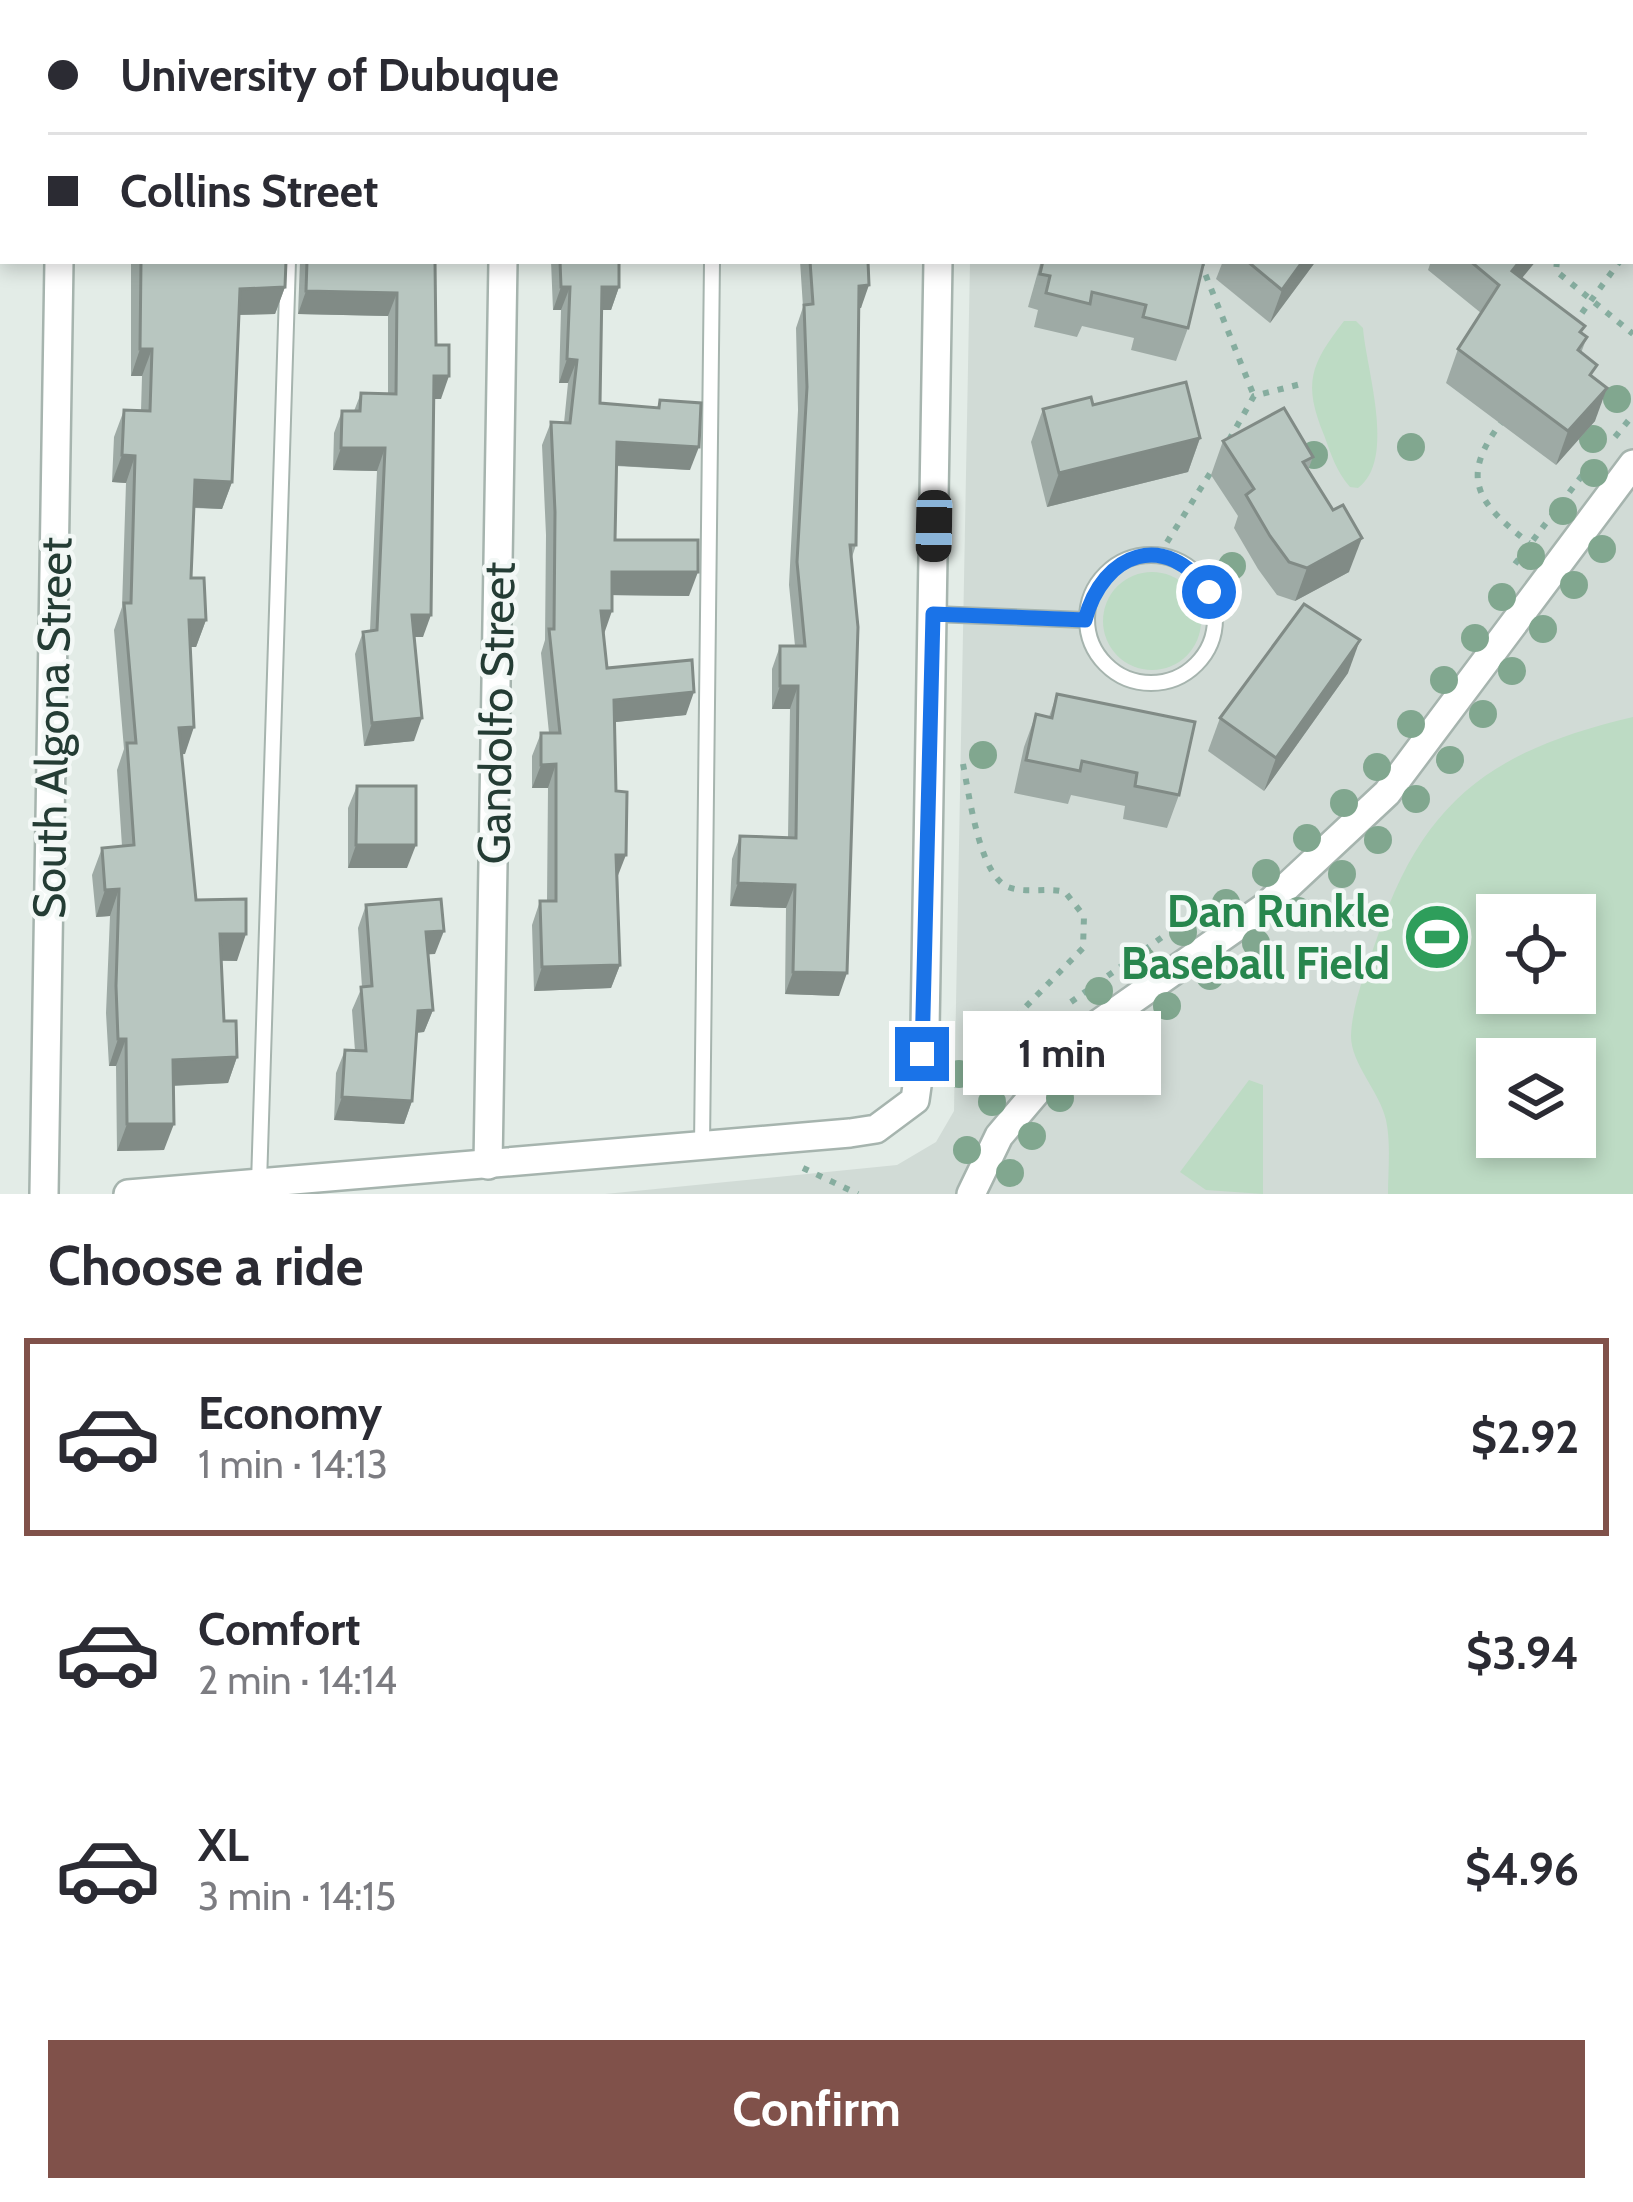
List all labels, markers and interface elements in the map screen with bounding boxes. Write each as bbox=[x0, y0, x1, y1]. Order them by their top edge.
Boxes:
text: University of Dubuque bbox=[120, 48, 559, 102]
text: Collins Street bbox=[120, 164, 378, 218]
car bbox=[915, 490, 953, 562]
street label: South Algona Street bbox=[22, 537, 82, 919]
street label: Gandolfo Street bbox=[466, 561, 526, 865]
route start bbox=[1182, 565, 1236, 619]
place label: Dan Runkle Baseball Field bbox=[1121, 884, 1390, 990]
map controls bbox=[1476, 894, 1596, 1158]
button: locate bbox=[1476, 894, 1596, 1014]
sports icon: Dan Runkle Baseball Field bbox=[1402, 902, 1472, 972]
callout: 1 min bbox=[964, 1012, 1162, 1096]
route end bbox=[895, 1027, 949, 1081]
text: 1 min bbox=[1018, 1029, 1106, 1077]
button: layers bbox=[1476, 1038, 1596, 1158]
text: Choose a ride bbox=[48, 1233, 363, 1299]
icon: car bbox=[54, 1383, 162, 1491]
text: Economy bbox=[198, 1386, 382, 1440]
text: $2.92 bbox=[1471, 1410, 1579, 1464]
text: 1 min · 14:13 bbox=[198, 1440, 388, 1488]
icon: car bbox=[54, 1599, 162, 1707]
text: Comfort bbox=[198, 1602, 361, 1656]
text: $3.94 bbox=[1466, 1626, 1579, 1680]
text: 2 min · 14:14 bbox=[198, 1656, 397, 1704]
icon: car bbox=[54, 1815, 162, 1923]
text: XL bbox=[198, 1818, 249, 1872]
text: $4.96 bbox=[1465, 1842, 1579, 1896]
text: 3 min · 14:15 bbox=[198, 1872, 396, 1920]
button: Confirm bbox=[48, 2040, 1585, 2178]

